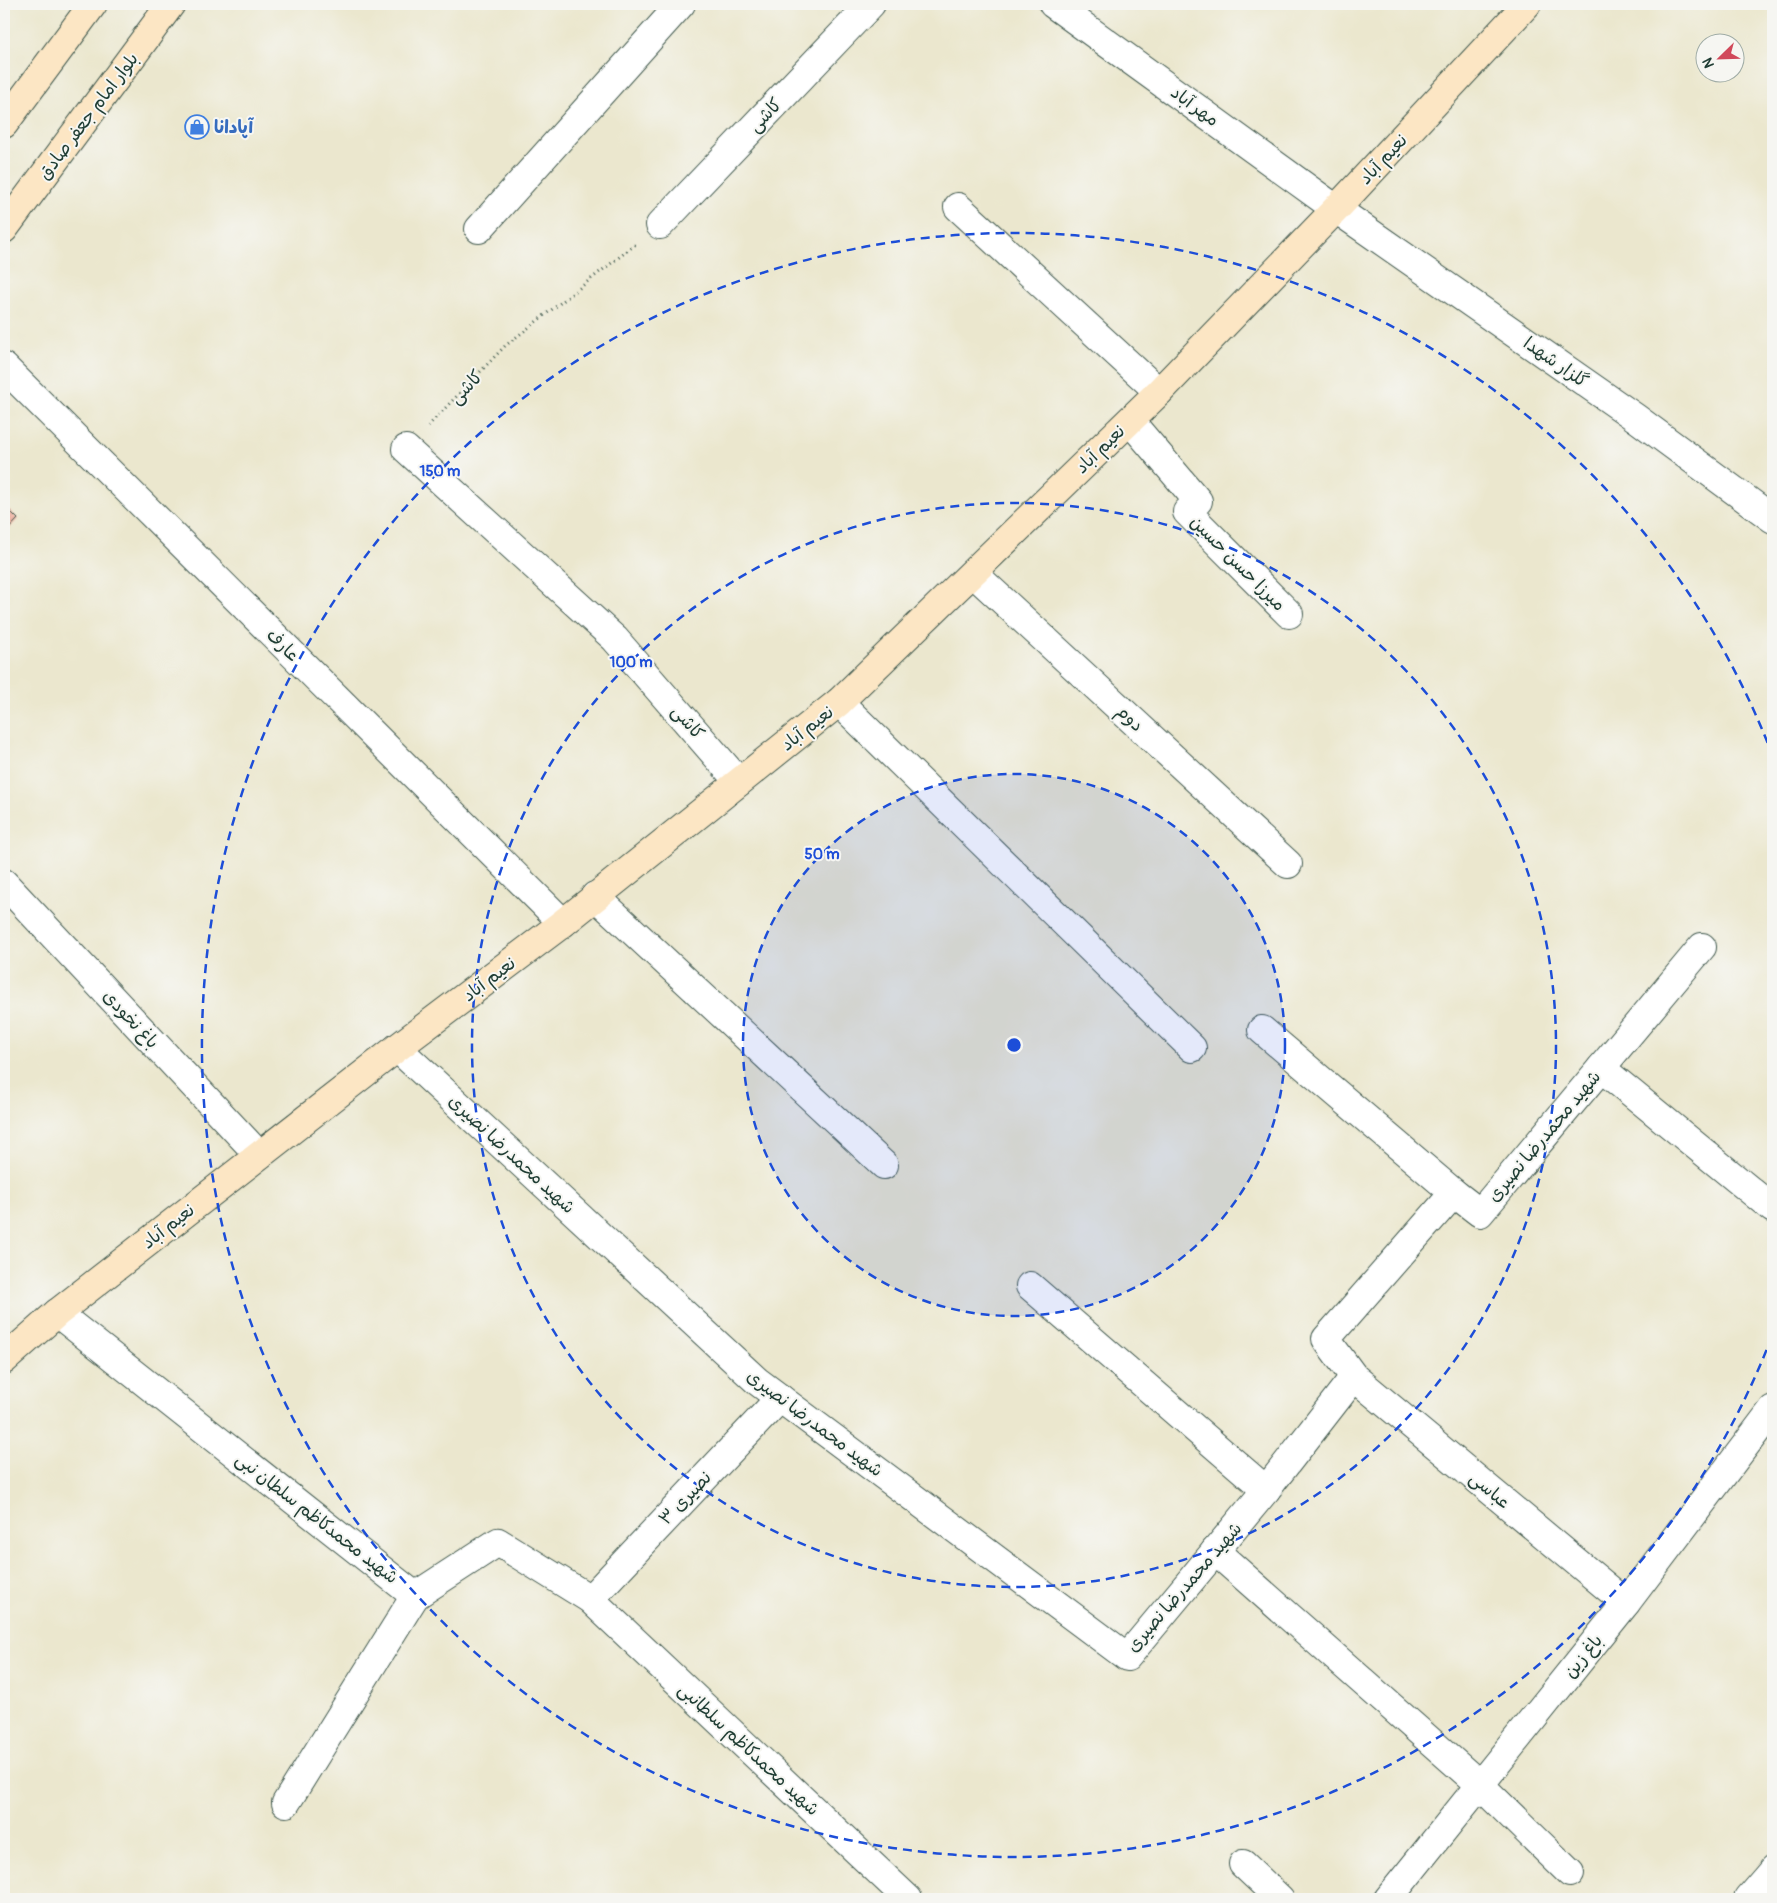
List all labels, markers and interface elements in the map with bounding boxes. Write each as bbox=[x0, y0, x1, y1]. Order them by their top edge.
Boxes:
north arrow bbox=[1694, 32, 1744, 82]
street label: بلوار امام جعفر صادق bbox=[33, 48, 145, 186]
text: N bbox=[1699, 55, 1718, 71]
street label: مهر آباد bbox=[1166, 81, 1224, 132]
street label: کاشی bbox=[744, 93, 787, 137]
shop icon: آپادانا bbox=[184, 114, 210, 140]
place label: آپادانا bbox=[214, 116, 254, 139]
street label: نعیم آباد bbox=[1354, 129, 1414, 191]
street label: گلزار شهدا bbox=[1519, 332, 1593, 393]
street label: کاشی bbox=[445, 365, 488, 409]
street label: نعیم آباد bbox=[1070, 420, 1132, 480]
text: 150 m bbox=[420, 462, 460, 481]
street label: میرزا حسن حسین bbox=[1185, 511, 1290, 616]
street label: عارف bbox=[261, 624, 304, 667]
text: 100 m bbox=[610, 653, 652, 672]
street label: کاشی bbox=[666, 700, 709, 745]
street label: دوم bbox=[1110, 700, 1148, 738]
street label: نعیم آباد bbox=[776, 701, 840, 758]
text: 50 m bbox=[805, 845, 839, 864]
street label: نعیم آباد bbox=[458, 952, 522, 1009]
street label: باغ نخودی bbox=[98, 985, 164, 1054]
centre of rings bbox=[1005, 1036, 1023, 1054]
street label: شهید محمدرضا نصیری bbox=[1483, 1066, 1606, 1207]
street label: شهید محمدرضا نصیری bbox=[444, 1090, 580, 1219]
street label: نعیم آباد bbox=[137, 1199, 201, 1256]
street label: شهید محمدرضا نصیری bbox=[742, 1365, 887, 1482]
street label: شهید محمدکاظم سلطان نبی bbox=[230, 1448, 403, 1591]
street label: نصیری ۳ bbox=[654, 1466, 717, 1530]
street label: عباسی bbox=[1464, 1467, 1515, 1514]
street label: شهید محمدرضا نصیری bbox=[1122, 1518, 1247, 1657]
street label: باغ زین bbox=[1559, 1630, 1608, 1683]
street label: شهید محمدکاظم سلطانبی bbox=[672, 1678, 824, 1822]

